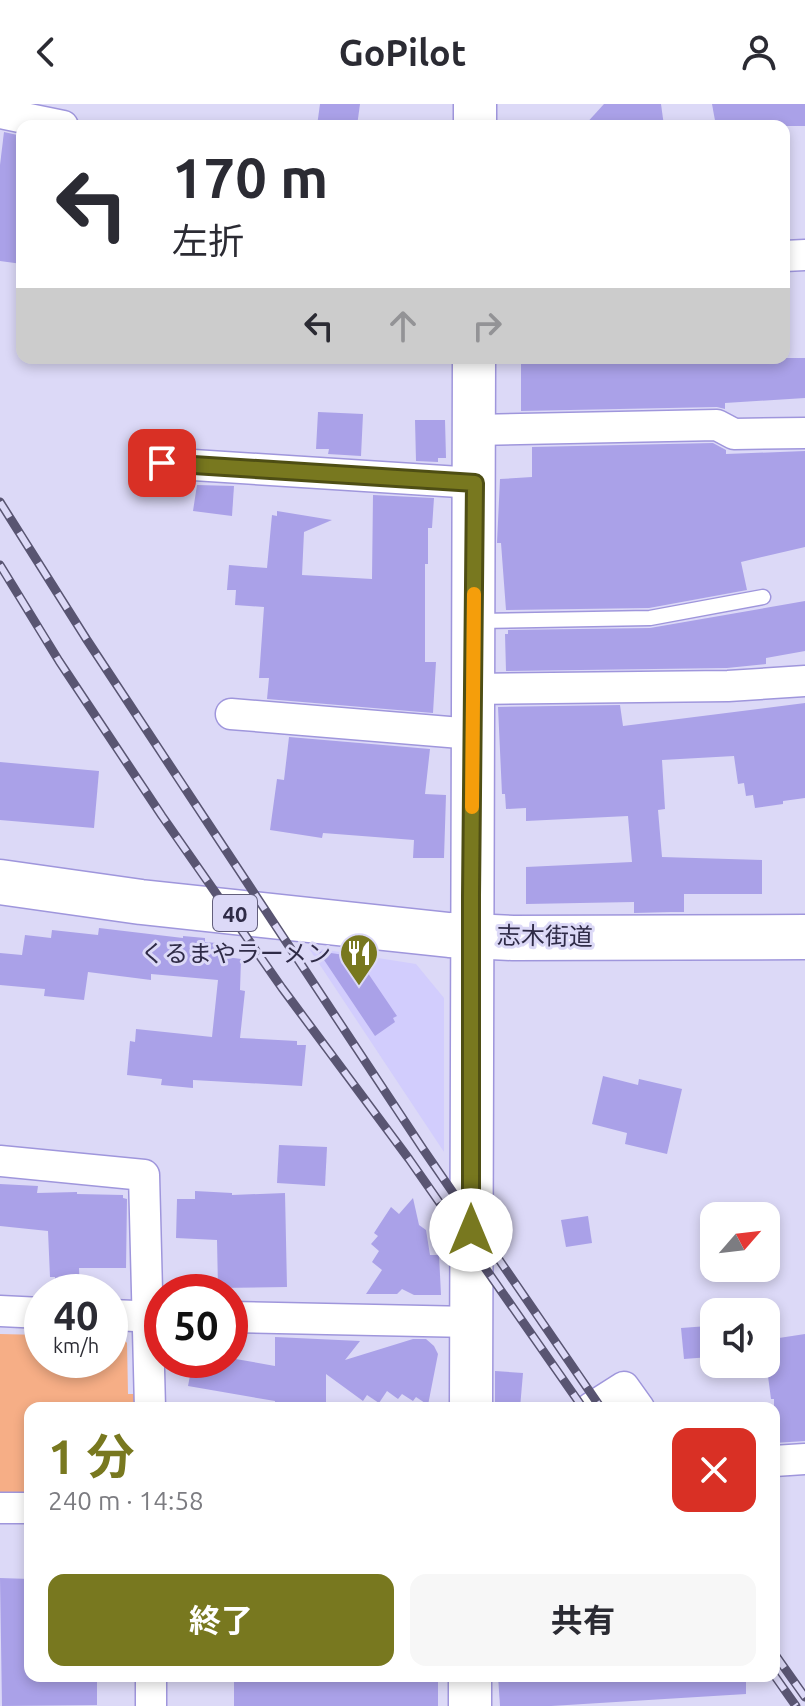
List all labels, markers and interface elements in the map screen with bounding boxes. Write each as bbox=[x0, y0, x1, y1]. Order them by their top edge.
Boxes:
icon: back bbox=[24, 30, 68, 74]
icon: person bbox=[737, 30, 781, 74]
text: GoPilot bbox=[339, 32, 466, 73]
text: 170 m bbox=[172, 146, 328, 209]
icon: left bbox=[40, 152, 144, 256]
text: 左折 bbox=[172, 220, 244, 261]
icon: left bbox=[297, 304, 341, 348]
icon: ahead bbox=[381, 304, 425, 348]
icon: right bbox=[465, 304, 509, 348]
pin bbox=[128, 429, 196, 497]
icon: arrive bbox=[140, 441, 184, 485]
road number: 40 bbox=[213, 895, 257, 931]
street label: 志木街道 bbox=[497, 922, 593, 950]
restaurant icon: くるまやラーメン bbox=[338, 932, 380, 987]
place label: くるまやラーメン bbox=[140, 940, 331, 967]
position arrow bbox=[429, 1188, 513, 1272]
north arrow bbox=[700, 1202, 780, 1282]
map controls bbox=[700, 1202, 780, 1378]
speed limit sign: 50 bbox=[144, 1274, 248, 1378]
text: 40 bbox=[53, 1293, 99, 1338]
button: sound bbox=[700, 1298, 780, 1378]
text: km/h bbox=[53, 1334, 99, 1357]
button: close bbox=[672, 1428, 756, 1512]
text: 1 分 bbox=[48, 1429, 134, 1483]
text: 240 m · 14:58 bbox=[48, 1486, 204, 1515]
button: 終了 bbox=[48, 1574, 394, 1666]
button: 共有 bbox=[410, 1574, 756, 1666]

